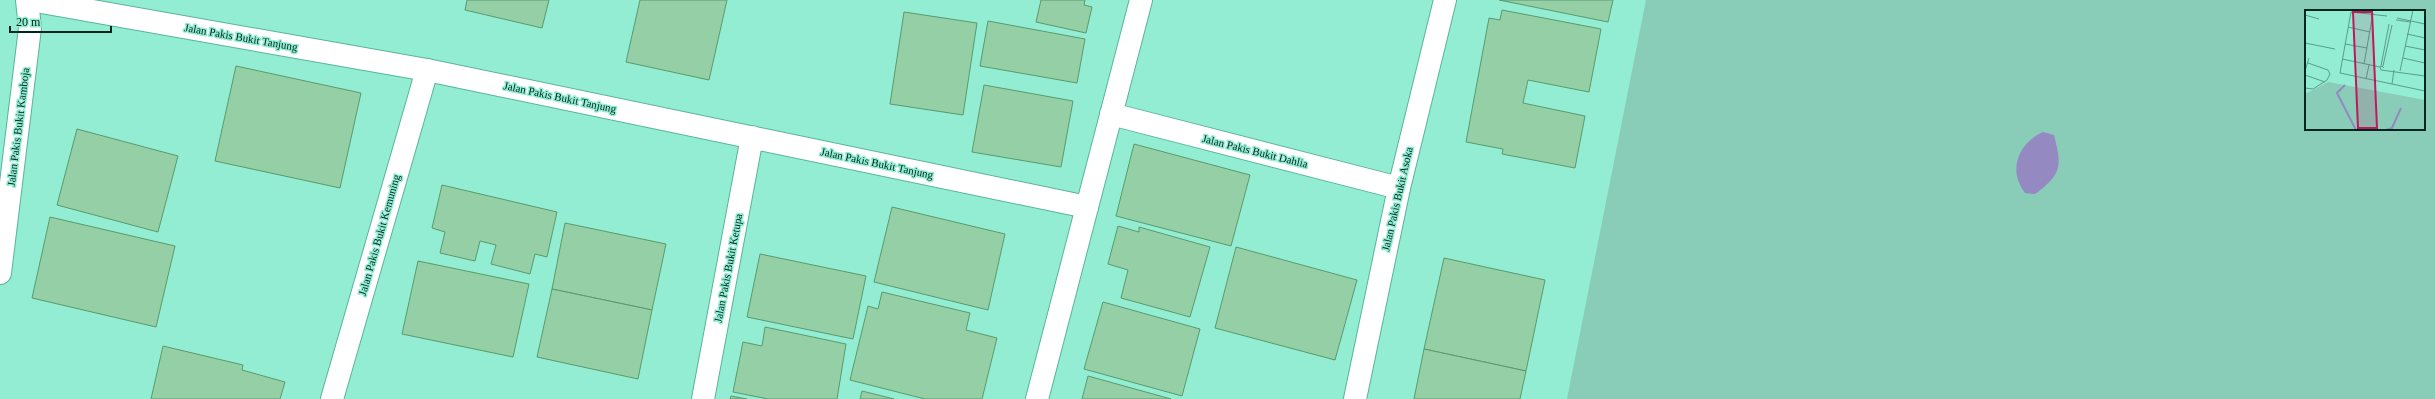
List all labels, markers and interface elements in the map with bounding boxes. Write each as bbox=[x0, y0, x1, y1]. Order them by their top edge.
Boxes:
scale bar bbox=[10, 8, 111, 34]
inset map bbox=[2305, 10, 2425, 130]
text: 20 m bbox=[16, 15, 41, 29]
street label: Jalan Pakis Bukit Tanjung bbox=[183, 21, 299, 53]
street label: Jalan Pakis Bukit Kamboja bbox=[5, 67, 31, 187]
street label: Jalan Pakis Bukit Tanjung bbox=[503, 79, 618, 115]
street label: Jalan Pakis Bukit Dahlia bbox=[1201, 132, 1309, 170]
street label: Jalan Pakis Bukit Tanjung bbox=[820, 145, 935, 181]
street label: Jalan Pakis Bukit Asoka bbox=[1379, 146, 1415, 252]
street label: Jalan Pakis Bukit Kemuning bbox=[356, 173, 402, 297]
street label: Jalan Pakis Bukit Ketupa bbox=[712, 212, 744, 324]

